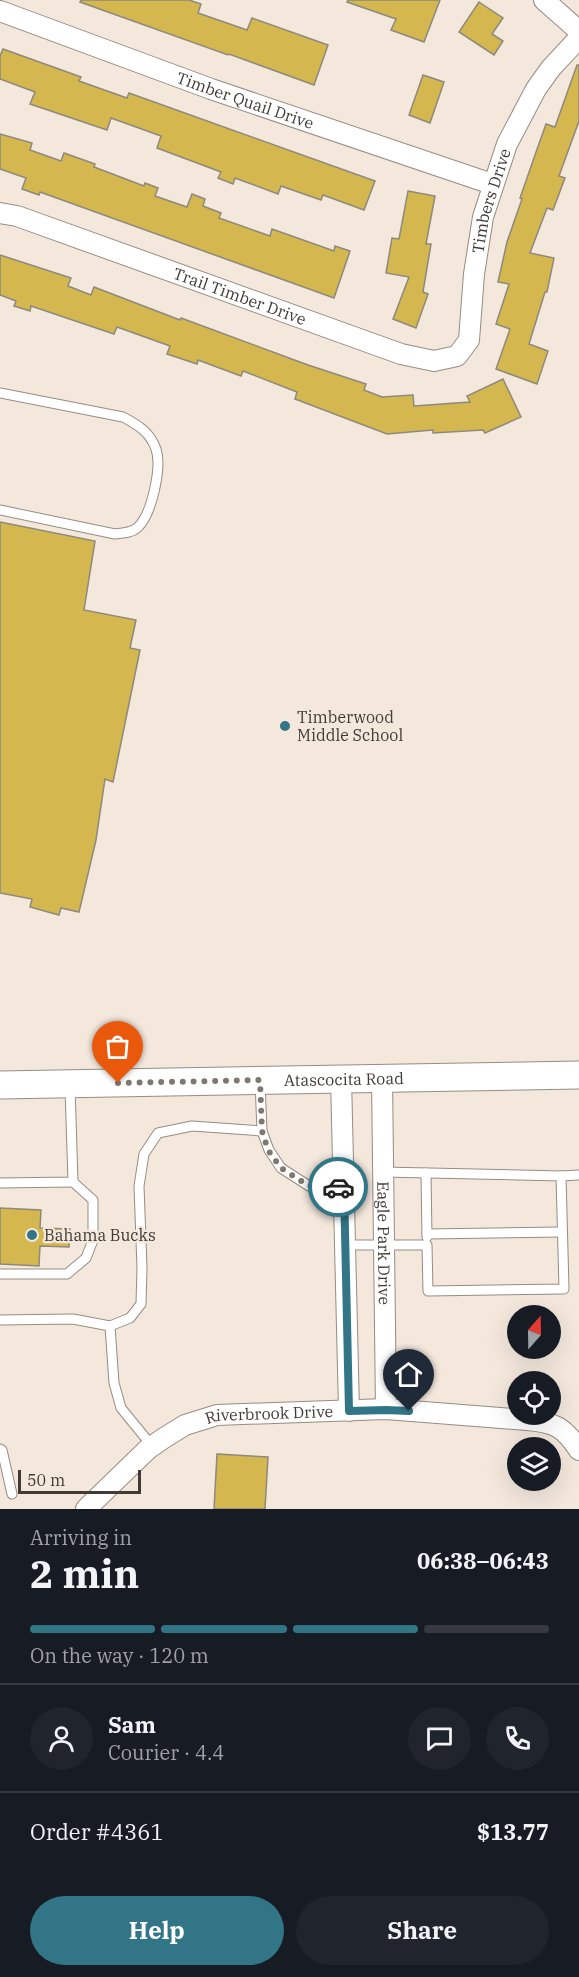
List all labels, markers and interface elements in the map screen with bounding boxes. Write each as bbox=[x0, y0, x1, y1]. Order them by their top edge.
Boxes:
street label: Timber Quail Drive bbox=[174, 67, 317, 133]
street label: Timbers Drive bbox=[467, 146, 515, 255]
street label: Trail Timber Drive bbox=[171, 263, 309, 329]
place label: Timberwood Middle School bbox=[297, 707, 403, 745]
marker: Timberwood Middle School bbox=[278, 719, 292, 733]
pin bbox=[92, 1021, 143, 1083]
icon: bag bbox=[101, 1030, 134, 1063]
street label: Atascocita Road bbox=[284, 1068, 404, 1090]
courier bbox=[308, 1157, 368, 1217]
icon: car bbox=[322, 1171, 355, 1204]
street label: Eagle Park Drive bbox=[373, 1181, 395, 1305]
place label: Bahama Bucks bbox=[44, 1225, 156, 1245]
marker: Bahama Bucks bbox=[25, 1228, 39, 1242]
north arrow bbox=[507, 1305, 561, 1359]
map controls bbox=[507, 1305, 561, 1491]
pin bbox=[383, 1349, 434, 1411]
icon: home bbox=[392, 1358, 425, 1391]
button: locate bbox=[507, 1371, 561, 1425]
street label: Riverbrook Drive bbox=[203, 1401, 333, 1428]
button: layers bbox=[507, 1437, 561, 1491]
scale bar bbox=[18, 1467, 141, 1494]
text: 50 m bbox=[27, 1470, 65, 1490]
text: Arriving in bbox=[30, 1524, 132, 1551]
text: 06:38–06:43 bbox=[417, 1546, 549, 1575]
text: 2 min bbox=[30, 1548, 139, 1599]
text: On the way · 120 m bbox=[30, 1642, 209, 1669]
button: person bbox=[30, 1707, 93, 1770]
button: chat bbox=[408, 1707, 471, 1770]
button: phone bbox=[486, 1707, 549, 1770]
text: Sam bbox=[108, 1710, 156, 1739]
text: Courier · 4.4 bbox=[108, 1739, 224, 1766]
text: Order #4361 bbox=[30, 1817, 164, 1846]
text: $13.77 bbox=[477, 1817, 549, 1846]
button: Help bbox=[30, 1896, 284, 1965]
button: Share bbox=[296, 1896, 549, 1965]

